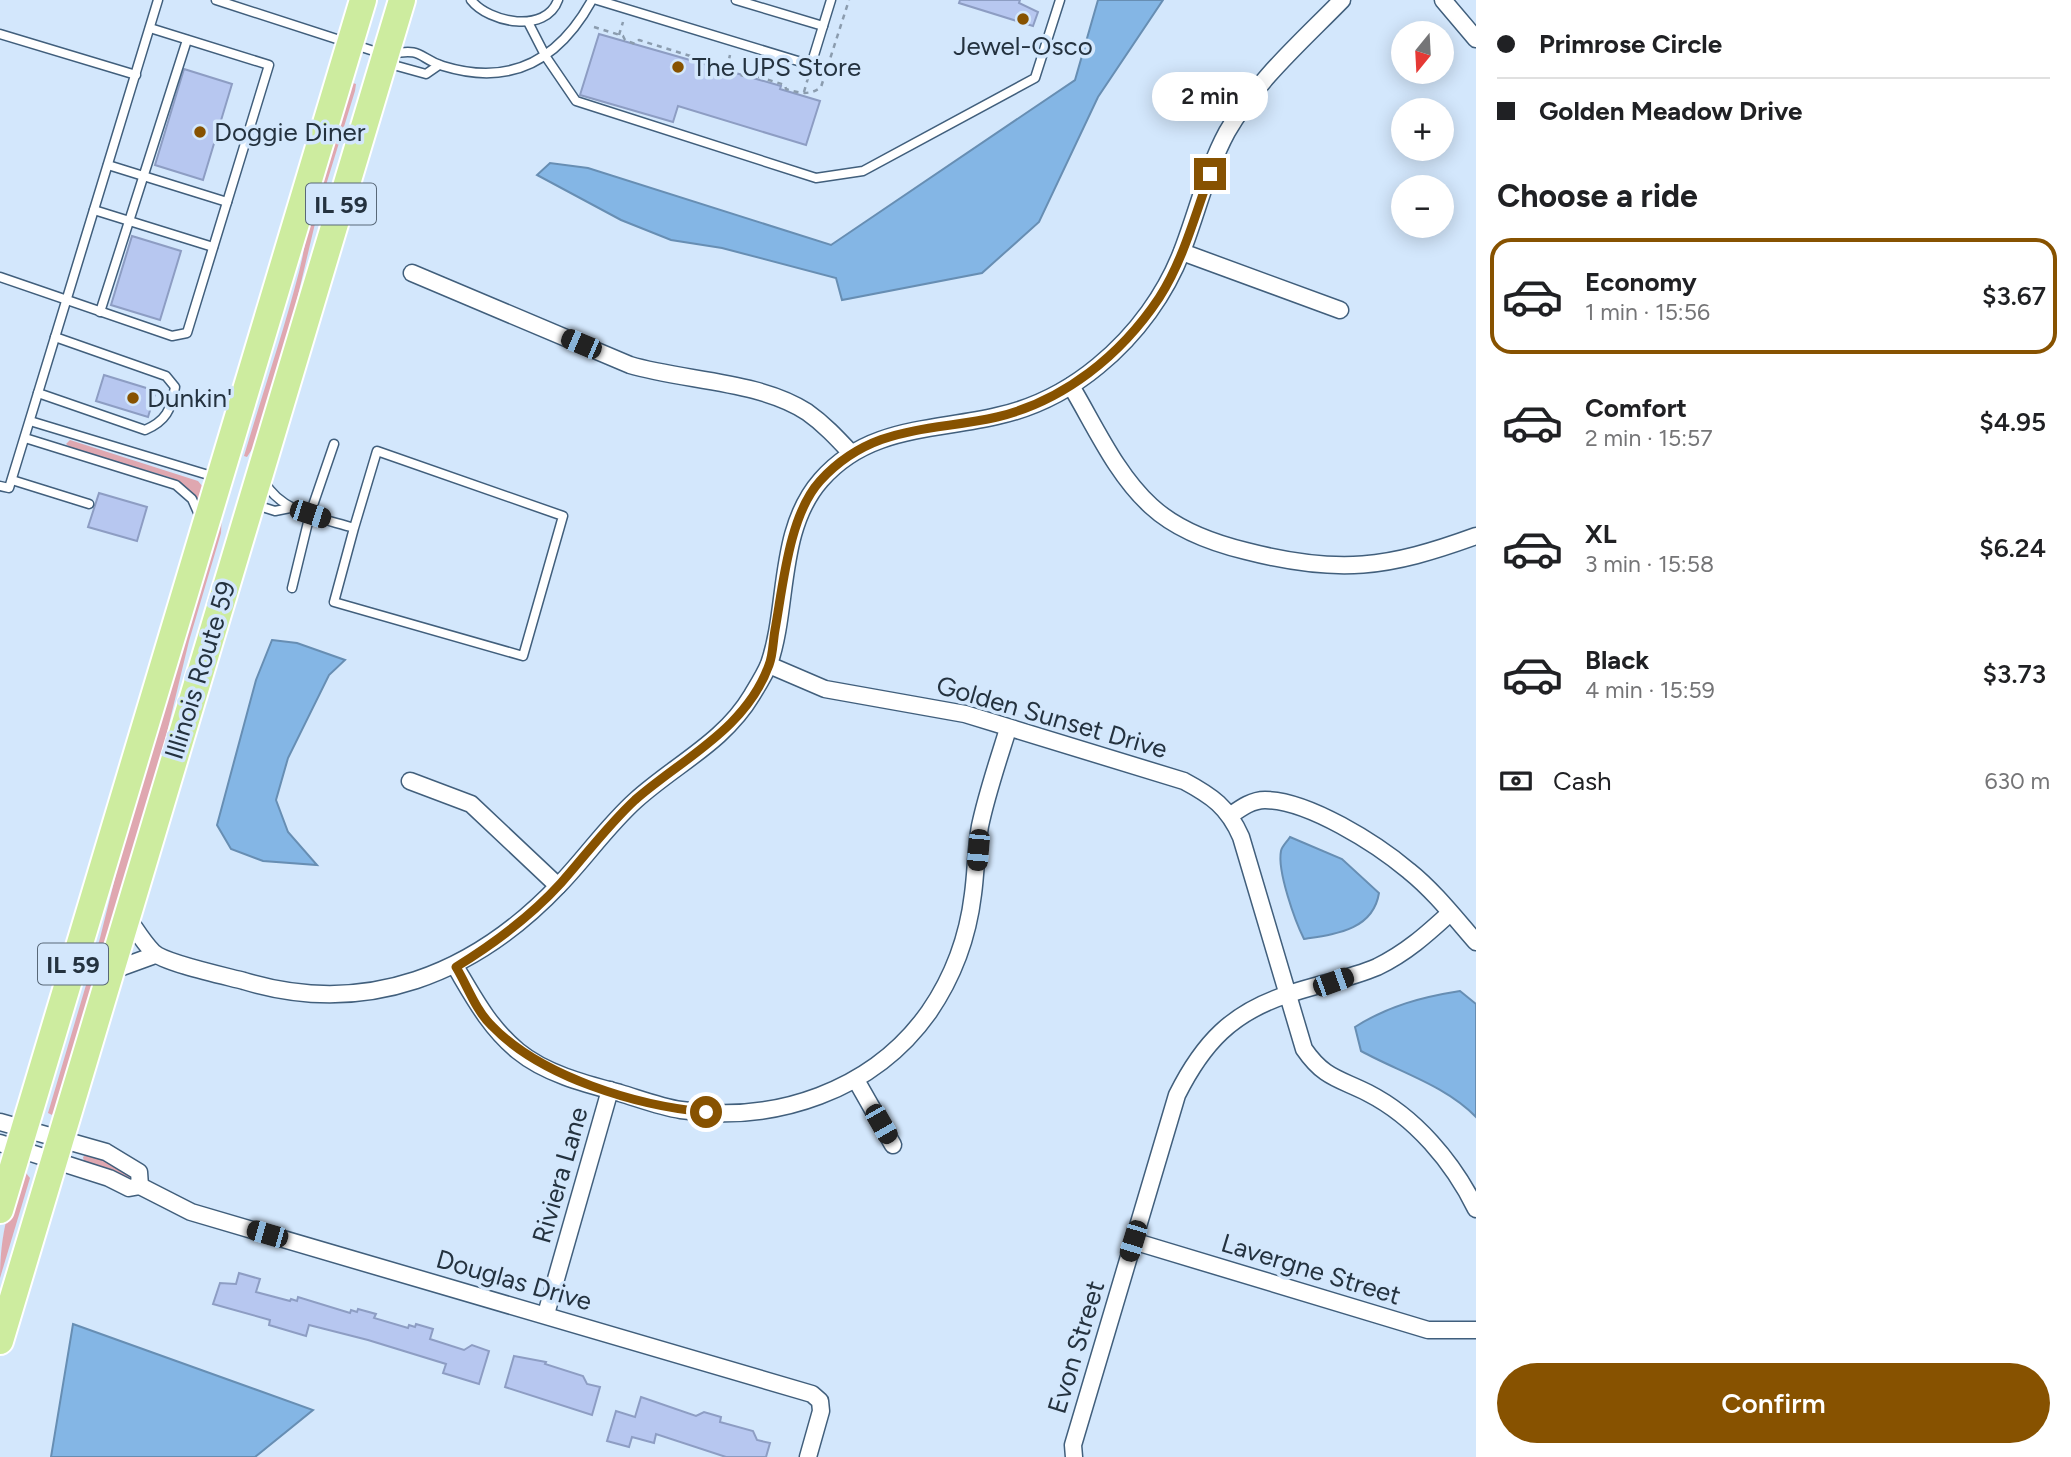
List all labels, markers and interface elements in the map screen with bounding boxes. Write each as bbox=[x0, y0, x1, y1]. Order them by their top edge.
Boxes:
marker: Jewel-Osco bbox=[1015, 11, 1031, 27]
north arrow bbox=[1391, 21, 1454, 84]
map controls bbox=[1391, 21, 1454, 238]
text: Primrose Circle bbox=[1539, 28, 1722, 60]
place label: Jewel-Osco bbox=[953, 30, 1093, 62]
place label: The UPS Store bbox=[692, 51, 861, 83]
marker: The UPS Store bbox=[670, 59, 686, 75]
callout: 2 min bbox=[1152, 72, 1268, 122]
text: 2 min bbox=[1181, 82, 1239, 110]
text: Golden Meadow Drive bbox=[1539, 95, 1802, 127]
button: + bbox=[1391, 98, 1454, 161]
place label: Doggie Diner bbox=[214, 116, 366, 148]
marker: Doggie Diner bbox=[192, 124, 208, 140]
route end bbox=[1194, 158, 1226, 190]
button: − bbox=[1391, 175, 1454, 238]
text: Choose a ride bbox=[1497, 177, 1698, 215]
road number: IL 59 bbox=[306, 184, 376, 224]
icon: car bbox=[1501, 265, 1564, 328]
text: Economy bbox=[1585, 266, 1697, 298]
text: $3.67 bbox=[1982, 280, 2046, 312]
text: 1 min · 15:56 bbox=[1585, 298, 1710, 326]
car bbox=[558, 326, 605, 362]
place label: Dunkin' bbox=[147, 382, 232, 414]
marker: Dunkin' bbox=[125, 390, 141, 406]
icon: car bbox=[1501, 391, 1564, 454]
text: Comfort bbox=[1585, 392, 1687, 424]
text: $4.95 bbox=[1979, 406, 2046, 438]
text: 2 min · 15:57 bbox=[1585, 424, 1713, 452]
car bbox=[287, 498, 334, 530]
icon: car bbox=[1501, 517, 1564, 580]
text: XL bbox=[1585, 518, 1617, 550]
text: $6.24 bbox=[1979, 532, 2046, 564]
text: 3 min · 15:58 bbox=[1585, 550, 1714, 578]
street label: Illinois Route 59 bbox=[158, 577, 242, 763]
icon: car bbox=[1501, 643, 1564, 706]
text: Black bbox=[1585, 644, 1649, 676]
text: $3.73 bbox=[1983, 658, 2046, 690]
street label: Golden Sunset Drive bbox=[933, 669, 1171, 765]
text: 4 min · 15:59 bbox=[1585, 676, 1715, 704]
icon: cash bbox=[1497, 762, 1535, 800]
text: Cash bbox=[1553, 765, 1612, 797]
text: 630 m bbox=[1984, 767, 2050, 795]
car bbox=[966, 828, 991, 872]
road number: IL 59 bbox=[38, 944, 108, 984]
car bbox=[1310, 965, 1357, 999]
route start bbox=[690, 1096, 722, 1128]
car bbox=[862, 1101, 901, 1147]
street label: Riviera Lane bbox=[525, 1103, 595, 1247]
car bbox=[244, 1218, 291, 1250]
car bbox=[1117, 1218, 1150, 1264]
street label: Lavergne Street bbox=[1217, 1227, 1405, 1312]
street label: Douglas Drive bbox=[433, 1243, 595, 1317]
street label: Evon Street bbox=[1041, 1276, 1111, 1417]
button: Confirm bbox=[1497, 1363, 2050, 1443]

